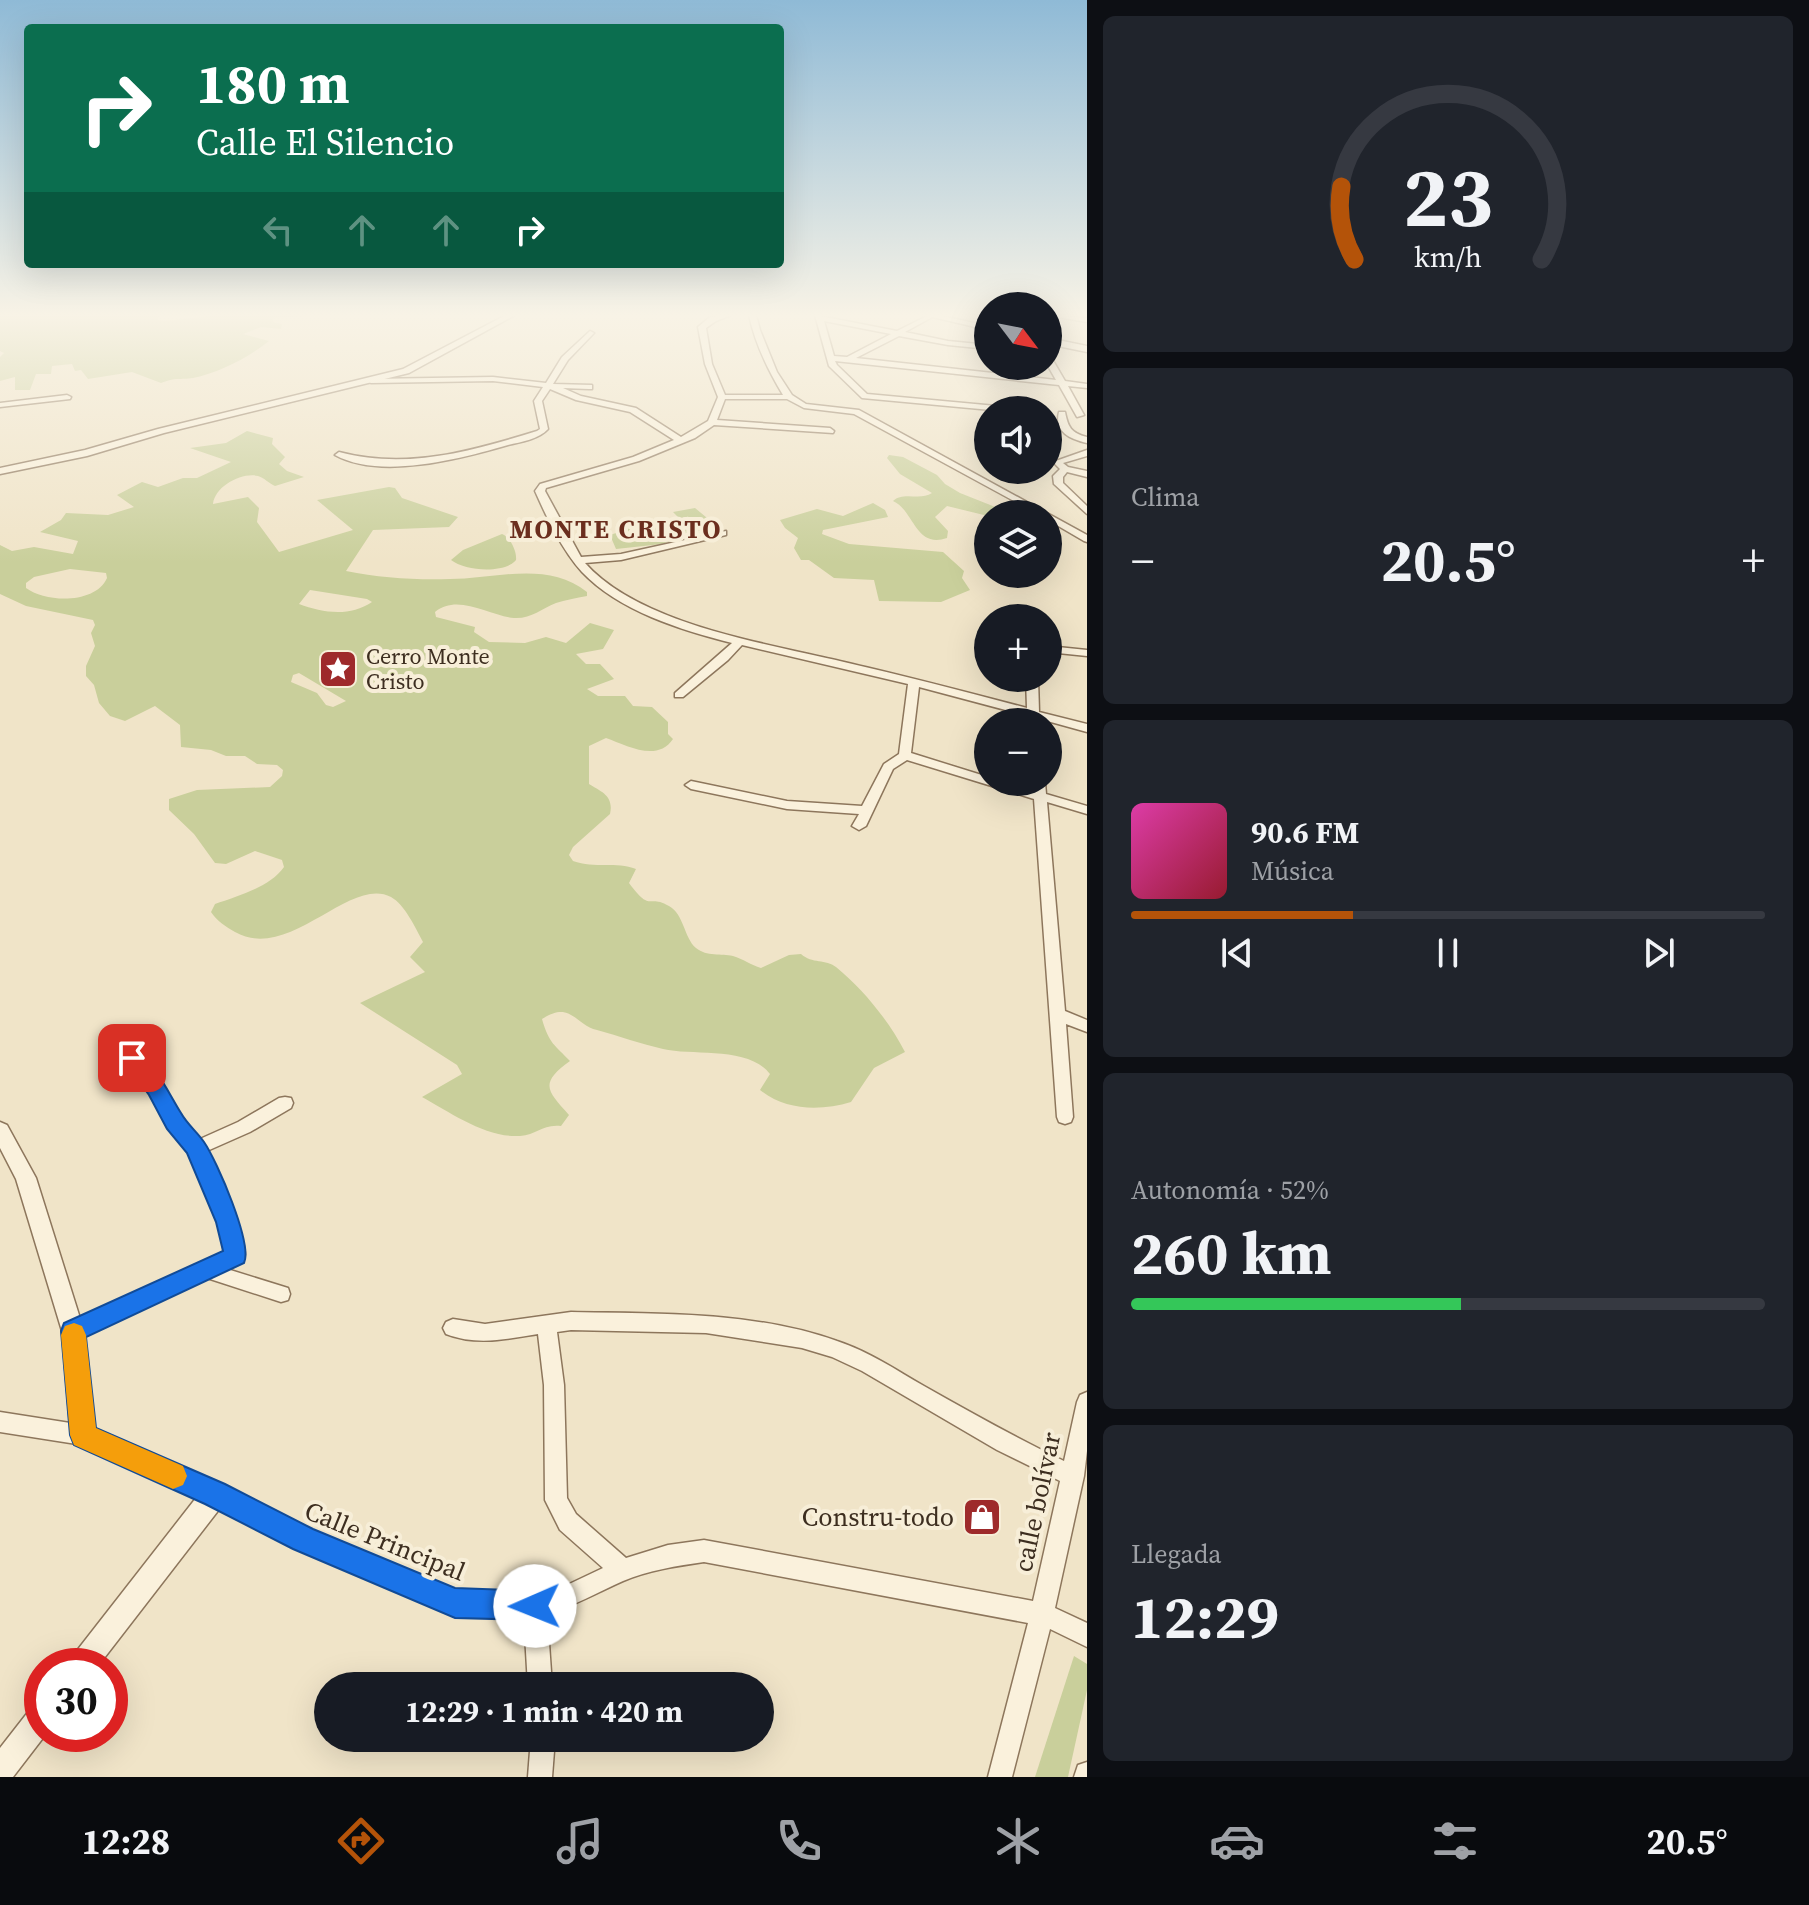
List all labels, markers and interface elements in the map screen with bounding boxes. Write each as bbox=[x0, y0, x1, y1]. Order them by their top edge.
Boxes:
text: 180 m bbox=[196, 45, 350, 122]
icon: right bbox=[64, 56, 168, 160]
text: Calle El Silencio bbox=[196, 118, 454, 167]
text: 23 bbox=[1403, 140, 1493, 254]
icon: left bbox=[256, 208, 300, 252]
icon: ahead bbox=[340, 208, 384, 252]
icon: ahead bbox=[424, 208, 468, 252]
icon: right bbox=[508, 208, 552, 252]
text: km/h bbox=[1414, 237, 1482, 277]
north arrow bbox=[974, 292, 1062, 380]
map controls bbox=[974, 292, 1062, 796]
button: sound bbox=[974, 396, 1062, 484]
text: Clima bbox=[1131, 479, 1200, 515]
button: layers bbox=[974, 500, 1062, 588]
district label: MONTE CRISTO bbox=[509, 511, 723, 547]
text: 20.5° bbox=[1380, 519, 1516, 601]
text: − bbox=[1131, 530, 1154, 591]
text: + bbox=[1742, 530, 1765, 591]
button: + bbox=[974, 604, 1062, 692]
place label: Cerro Monte Cristo bbox=[366, 641, 490, 696]
place icon: Cerro Monte Cristo bbox=[317, 648, 359, 690]
button: − bbox=[974, 708, 1062, 796]
text: 90.6 FM bbox=[1251, 812, 1359, 853]
text: Música bbox=[1251, 853, 1334, 889]
icon: previous bbox=[1215, 931, 1259, 975]
icon: pause bbox=[1426, 931, 1470, 975]
icon: next bbox=[1637, 931, 1681, 975]
pin bbox=[98, 1024, 166, 1092]
icon: arrive bbox=[110, 1036, 154, 1080]
text: Autonomía · 52% bbox=[1131, 1172, 1329, 1208]
text: 260 km bbox=[1131, 1212, 1332, 1294]
street label: calle bolívar bbox=[1005, 1429, 1069, 1575]
street label: Calle Principal bbox=[299, 1492, 471, 1590]
shop icon: Constru-todo bbox=[961, 1496, 1003, 1538]
place label: Constru-todo bbox=[802, 1499, 954, 1535]
text: Llegada bbox=[1131, 1536, 1221, 1572]
position arrow bbox=[493, 1564, 577, 1648]
text: 12:29 bbox=[1131, 1576, 1279, 1658]
speed limit sign: 30 bbox=[24, 1648, 128, 1752]
text: 12:29 · 1 min · 420 m bbox=[405, 1691, 683, 1732]
icon: directions bbox=[333, 1813, 389, 1869]
icon: music bbox=[552, 1813, 608, 1869]
icon: phone bbox=[771, 1813, 827, 1869]
icon: climate bbox=[990, 1813, 1046, 1869]
icon: car bbox=[1209, 1813, 1265, 1869]
icon: filters bbox=[1427, 1813, 1483, 1869]
text: 12:28 bbox=[81, 1817, 170, 1866]
text: 20.5° bbox=[1646, 1817, 1727, 1866]

